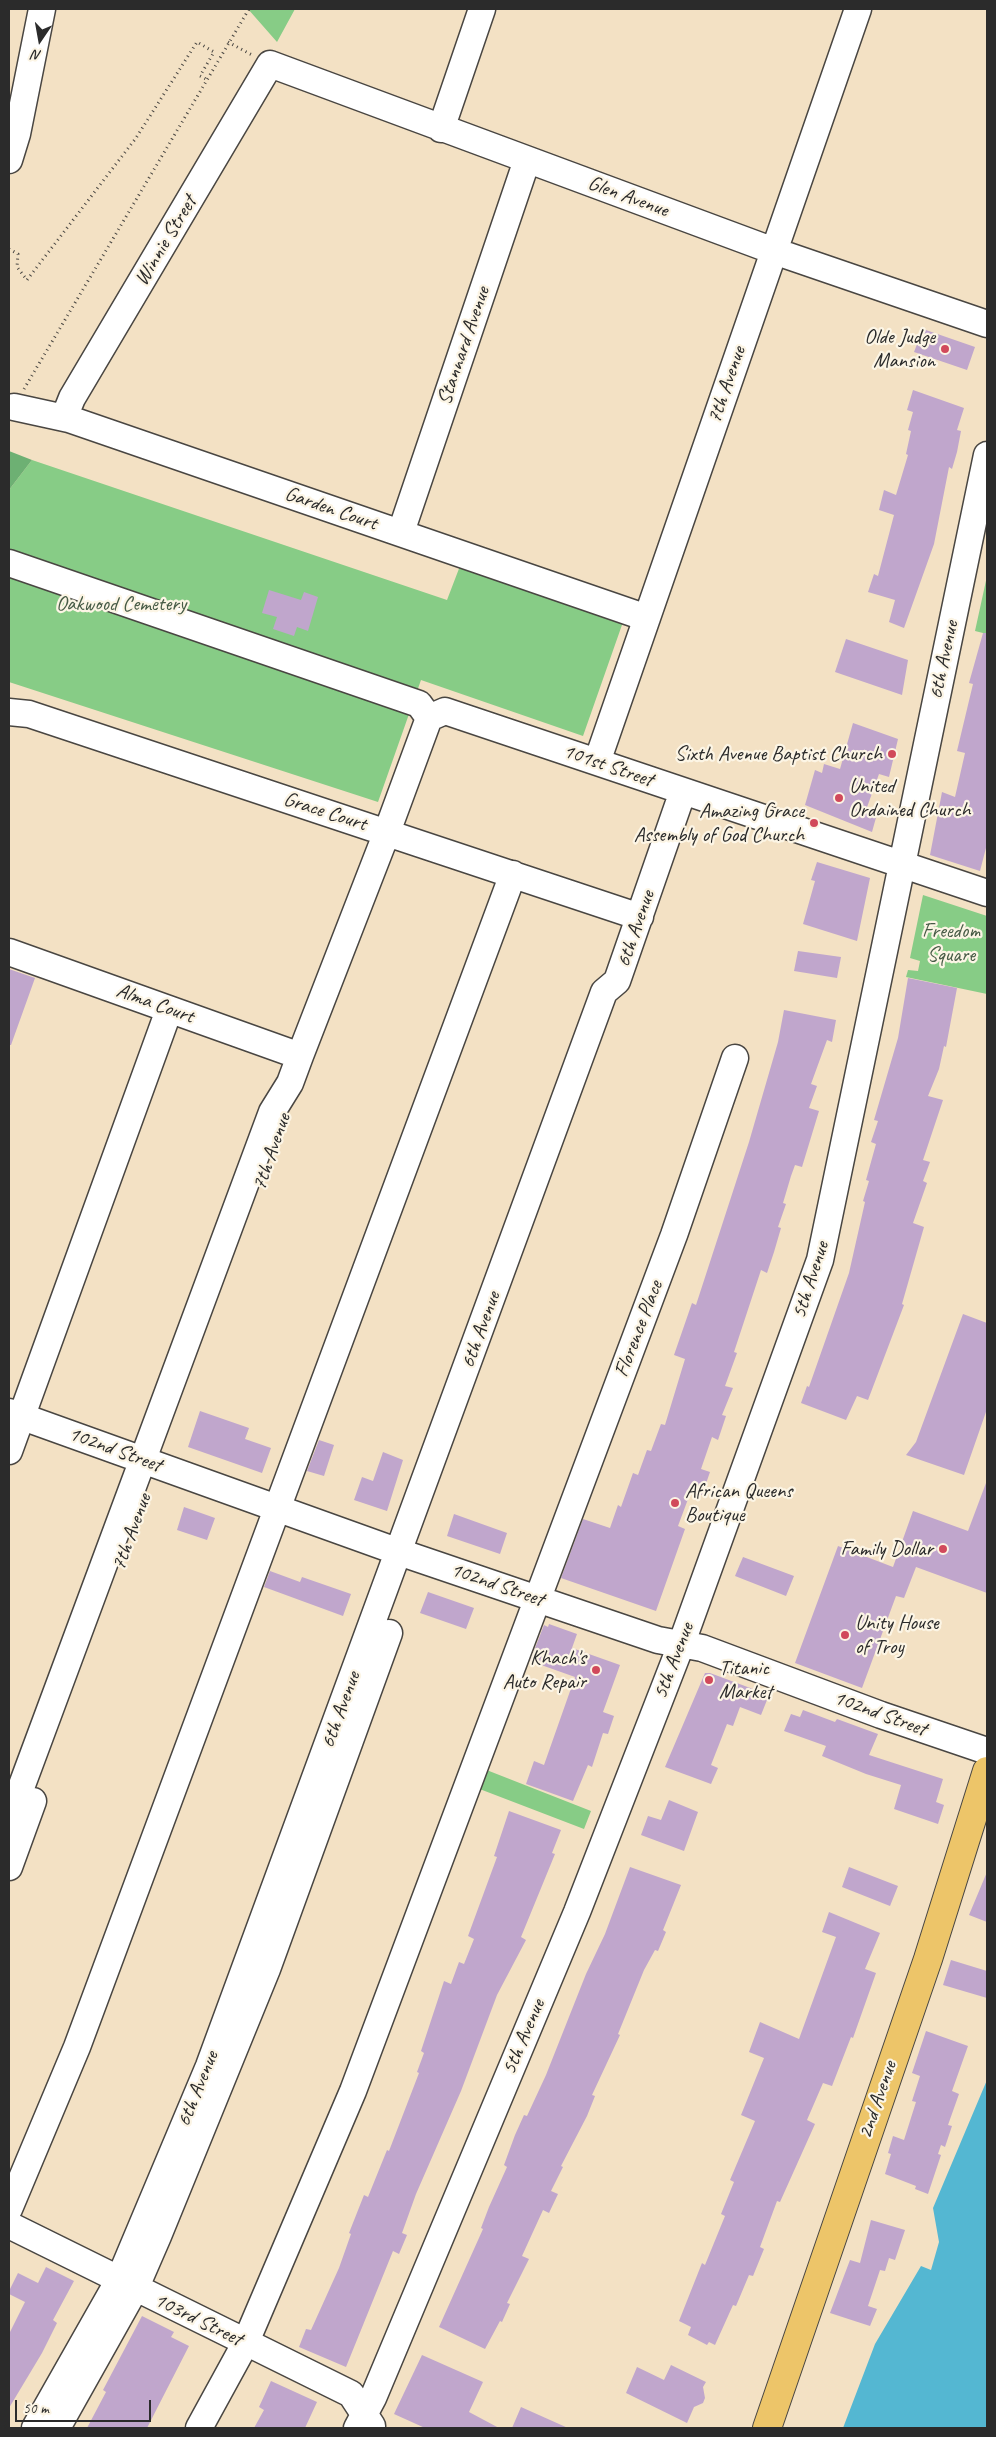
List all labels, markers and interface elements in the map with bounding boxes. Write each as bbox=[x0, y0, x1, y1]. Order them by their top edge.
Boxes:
north arrow bbox=[15, 15, 65, 65]
text: N bbox=[31, 46, 43, 64]
street label: Glen Avenue bbox=[584, 171, 672, 223]
street label: Winnie Street bbox=[129, 192, 203, 290]
street label: Stannard Avenue bbox=[432, 284, 496, 408]
place label: Olde Judge Mansion bbox=[864, 324, 935, 374]
street label: 7th Avenue bbox=[702, 343, 752, 427]
marker: Olde Judge Mansion bbox=[939, 343, 951, 355]
street label: Garden Court bbox=[281, 481, 381, 537]
park label: Oakwood Cemetery bbox=[56, 591, 186, 617]
street label: 6th Avenue bbox=[923, 619, 965, 701]
street label: 101st Street bbox=[560, 739, 656, 793]
place label: Sixth Avenue Baptist Church bbox=[675, 741, 882, 767]
marker: Sixth Avenue Baptist Church bbox=[886, 748, 898, 760]
place label: United Ordained Church bbox=[849, 773, 971, 823]
street label: Grace Court bbox=[280, 787, 370, 837]
marker: United Ordained Church bbox=[833, 792, 845, 804]
place label: Amazing Grace Assembly of God Church bbox=[634, 798, 804, 848]
marker: Amazing Grace Assembly of God Church bbox=[808, 817, 820, 829]
street label: 6th Avenue bbox=[611, 887, 661, 971]
park label: Freedom Square bbox=[922, 918, 980, 968]
street label: Alma Court bbox=[113, 978, 197, 1030]
street label: 7th Avenue bbox=[247, 1110, 297, 1194]
street label: 5th Avenue bbox=[787, 1238, 835, 1322]
street label: Florence Place bbox=[609, 1277, 669, 1381]
street label: 6th Avenue bbox=[456, 1288, 506, 1372]
street label: 102nd Street bbox=[65, 1422, 165, 1478]
place label: African Queens Boutique bbox=[685, 1478, 792, 1528]
street label: 7th Avenue bbox=[107, 1490, 157, 1574]
marker: African Queens Boutique bbox=[669, 1497, 681, 1509]
place label: Family Dollar bbox=[841, 1536, 933, 1562]
marker: Family Dollar bbox=[937, 1543, 949, 1555]
street label: 102nd Street bbox=[447, 1557, 547, 1613]
place label: Unity House of Troy bbox=[855, 1610, 939, 1660]
street label: 5th Avenue bbox=[648, 1619, 700, 1703]
marker: Unity House of Troy bbox=[839, 1629, 851, 1641]
place label: Khach's Auto Repair bbox=[503, 1645, 586, 1695]
place label: Titanic Market bbox=[719, 1655, 772, 1705]
marker: Khach's Auto Repair bbox=[590, 1664, 602, 1676]
street label: 6th Avenue bbox=[316, 1668, 366, 1752]
marker: Titanic Market bbox=[703, 1674, 715, 1686]
street label: 102nd Street bbox=[830, 1686, 930, 1742]
street label: 5th Avenue bbox=[497, 1996, 551, 2078]
street label: 6th Avenue bbox=[171, 2048, 225, 2130]
street label: 2nd Avenue bbox=[853, 2058, 903, 2142]
street label: 103rd Street bbox=[150, 2288, 246, 2352]
scale bar bbox=[18, 2390, 154, 2422]
text: 50 m bbox=[23, 2399, 49, 2418]

